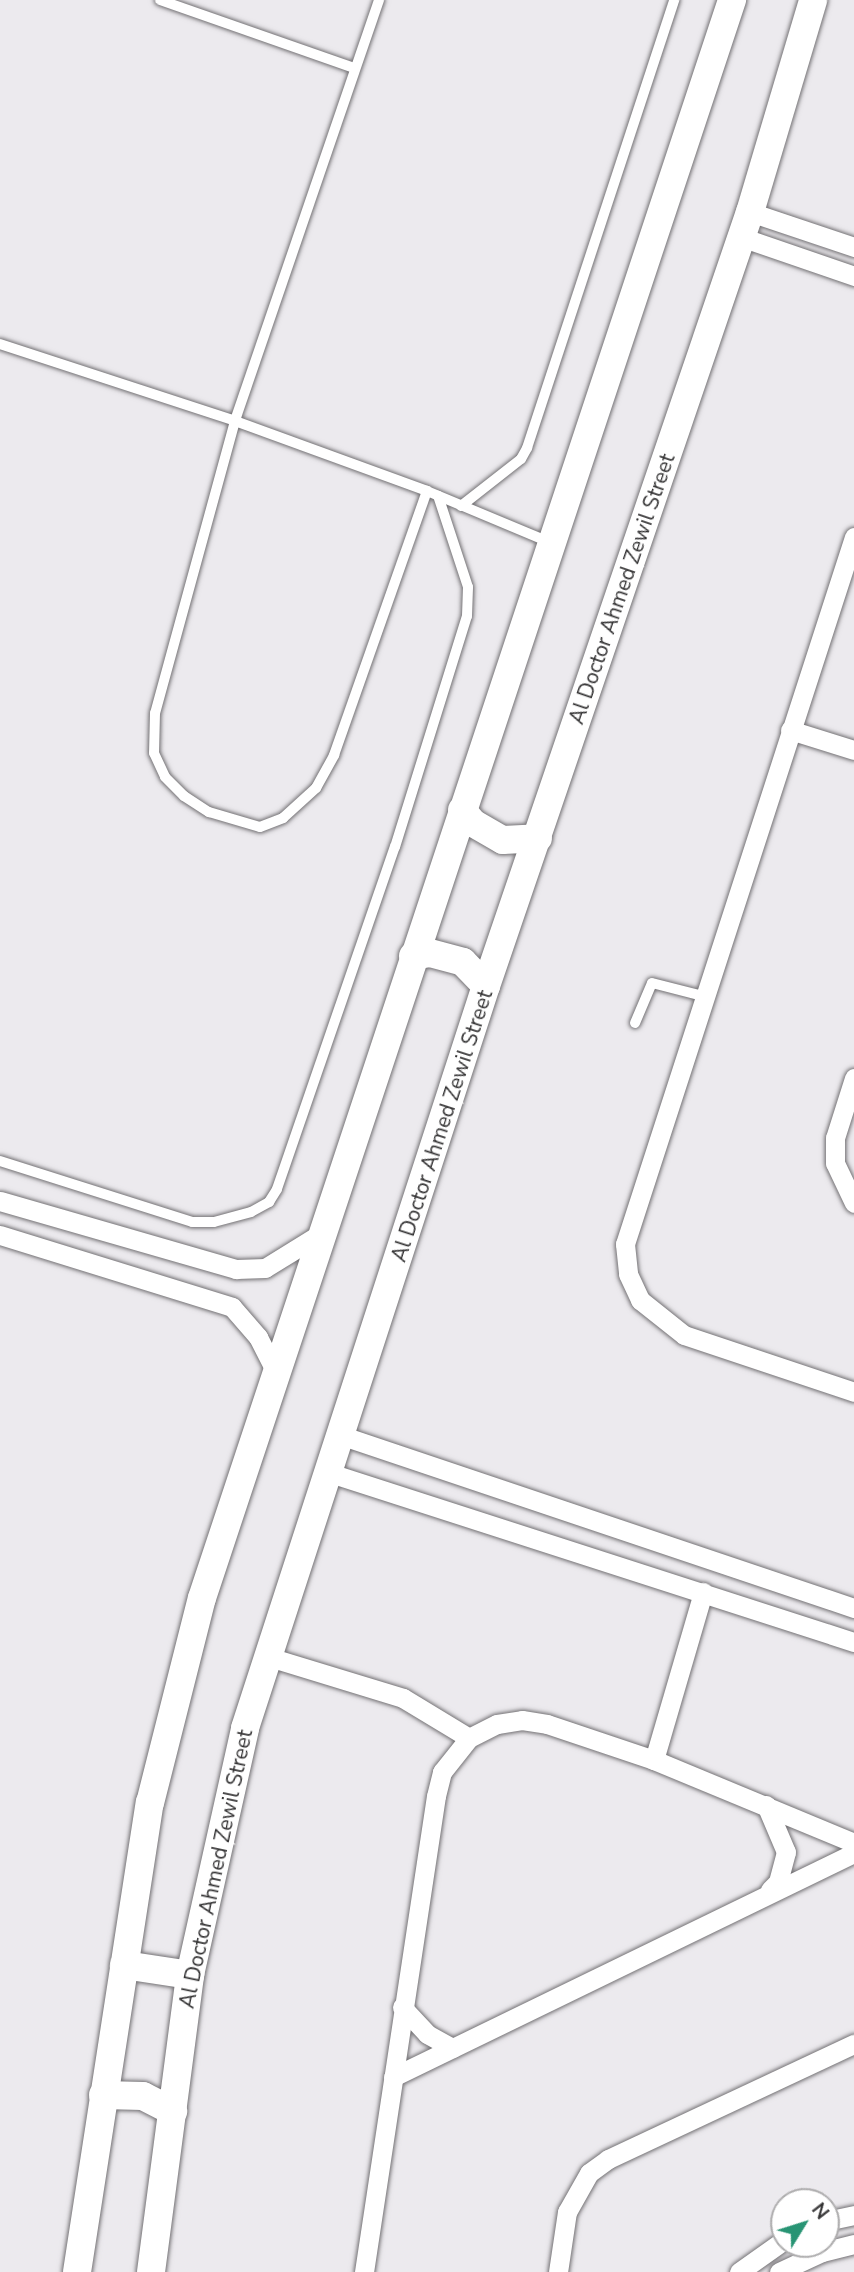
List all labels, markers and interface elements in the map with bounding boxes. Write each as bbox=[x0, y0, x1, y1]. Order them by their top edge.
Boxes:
street label: Al Doctor Ahmed Zewil Street bbox=[564, 450, 680, 728]
street label: Al Doctor Ahmed Zewil Street bbox=[386, 987, 498, 1265]
street label: Al Doctor Ahmed Zewil Street bbox=[174, 1727, 258, 2011]
north arrow bbox=[770, 2188, 840, 2258]
text: N bbox=[805, 2198, 835, 2225]

